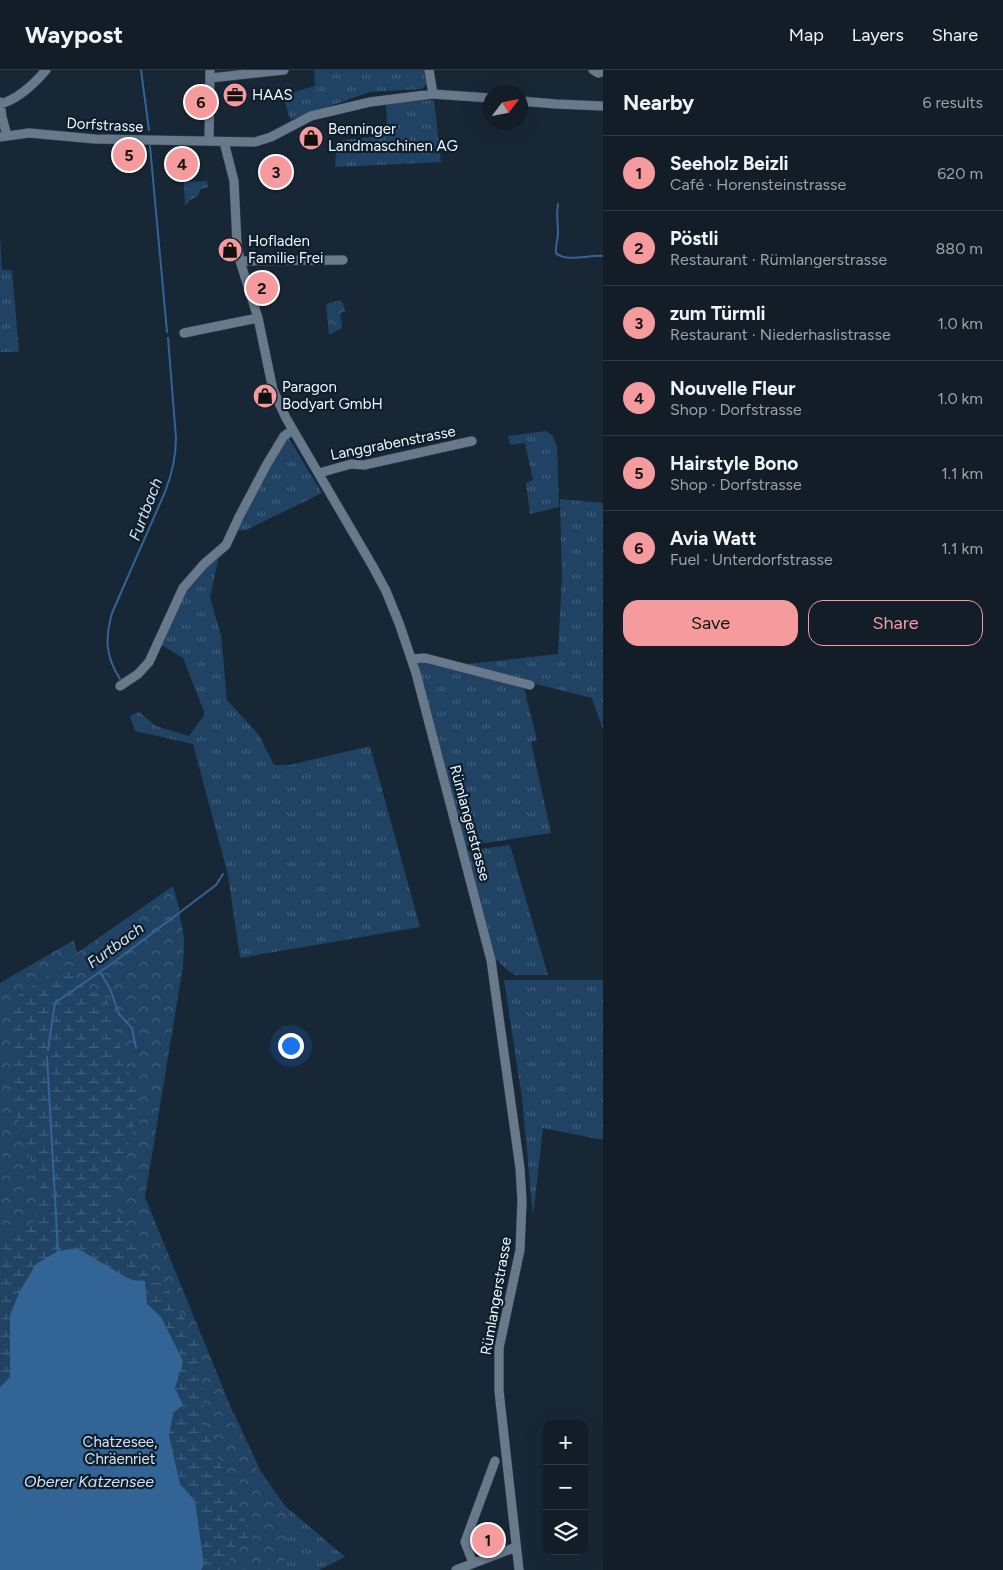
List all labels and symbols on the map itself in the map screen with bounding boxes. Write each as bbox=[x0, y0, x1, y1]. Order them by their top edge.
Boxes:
office icon: HAAS bbox=[222, 82, 248, 108]
pin: 6 bbox=[185, 83, 217, 121]
north arrow bbox=[483, 85, 528, 130]
place label: HAAS bbox=[252, 86, 293, 104]
street label: Dorfstrasse bbox=[66, 114, 144, 136]
place label: Benninger Landmaschinen AG bbox=[328, 120, 458, 155]
shop icon: Benninger Landmaschinen AG bbox=[298, 125, 324, 151]
pin: 5 bbox=[113, 136, 145, 174]
pin: 4 bbox=[166, 145, 198, 183]
pin: 3 bbox=[260, 153, 292, 191]
place label: Hofladen Familie Frei bbox=[248, 232, 323, 267]
shop icon: Hofladen Familie Frei bbox=[217, 237, 243, 263]
pin: 2 bbox=[246, 269, 278, 307]
place label: Paragon Bodyart GmbH bbox=[282, 378, 383, 413]
shop icon: Paragon Bodyart GmbH bbox=[252, 383, 278, 409]
street label: Langgrabenstrasse bbox=[329, 422, 457, 464]
water label: Furtbach bbox=[125, 475, 166, 543]
street label: Rümlangerstrasse bbox=[446, 763, 494, 883]
water label: Furtbach bbox=[83, 918, 147, 972]
your location bbox=[278, 1033, 304, 1059]
street label: Rümlangerstrasse bbox=[477, 1236, 515, 1356]
park label: Chatzesee, Chräenriet bbox=[83, 1433, 157, 1468]
water label: Oberer Katzensee bbox=[24, 1472, 154, 1491]
pin: 1 bbox=[472, 1521, 504, 1559]

